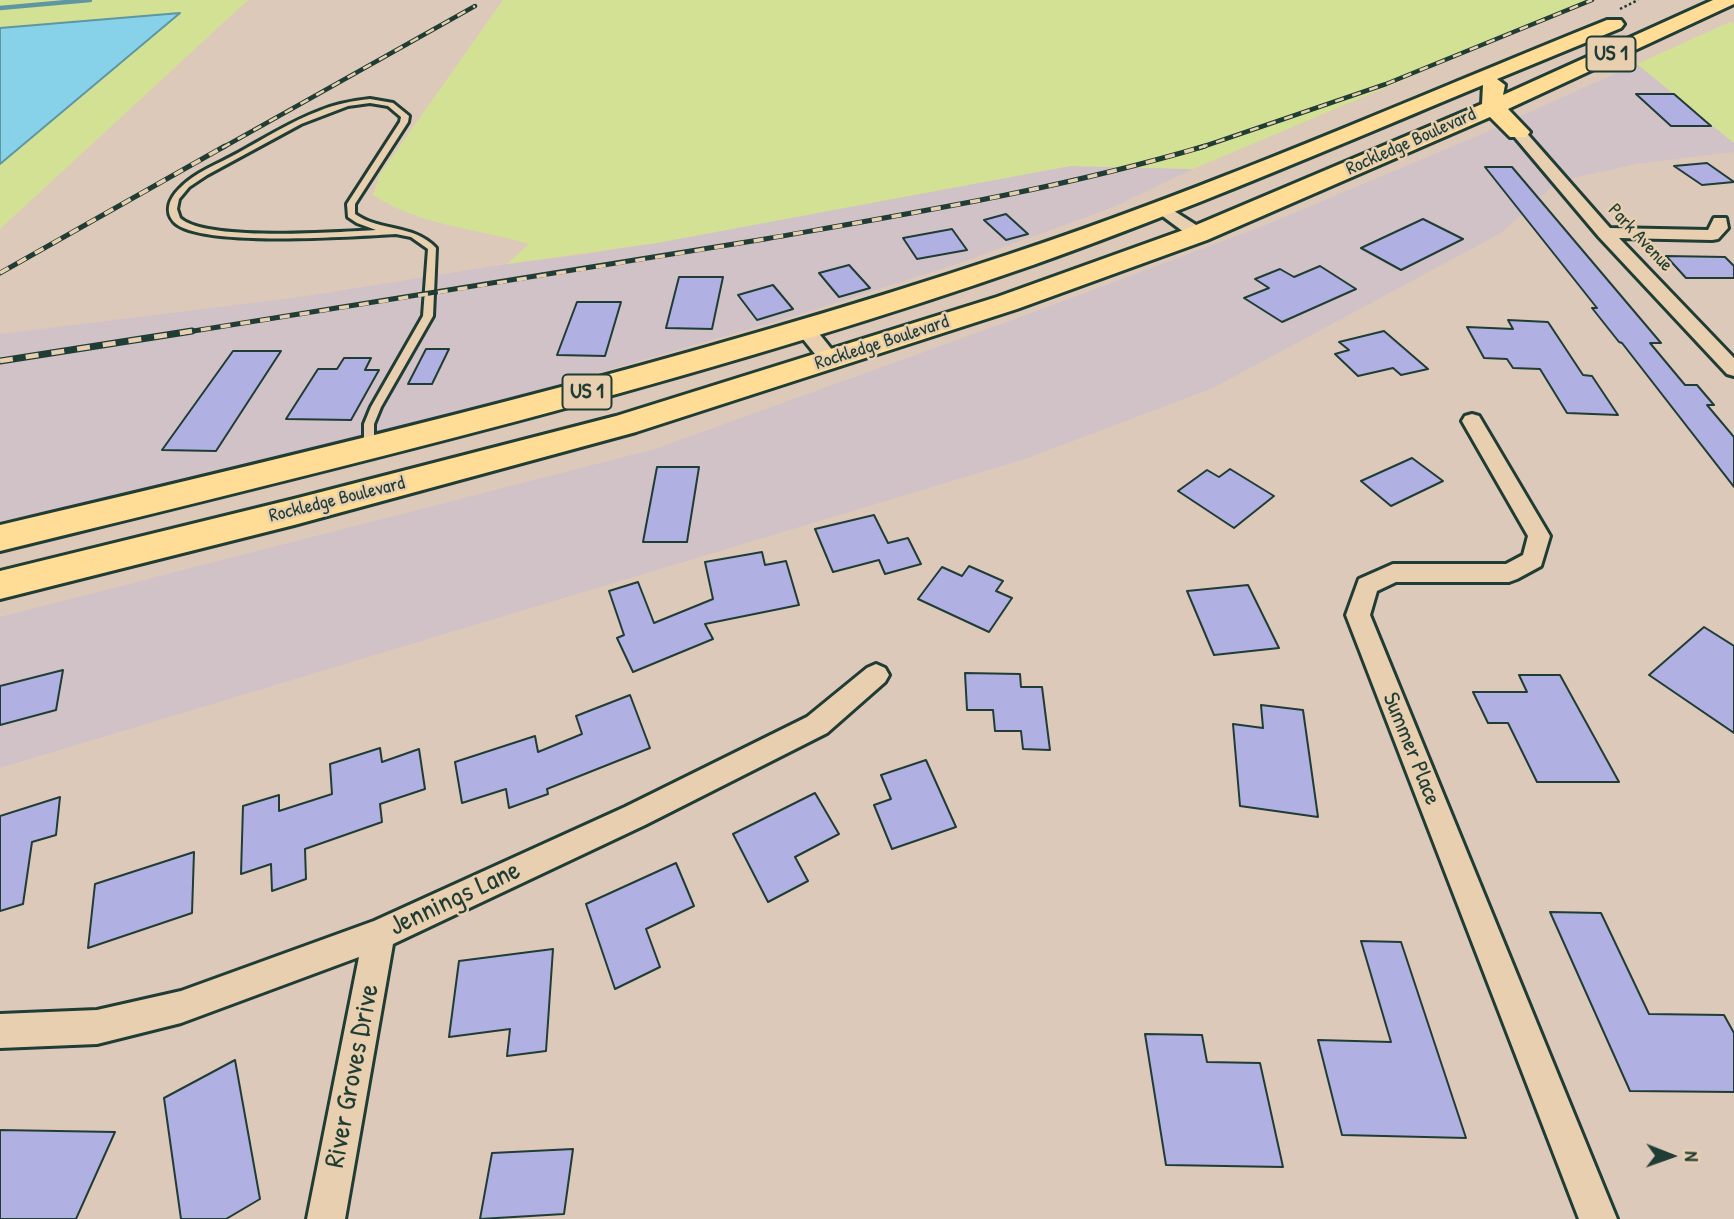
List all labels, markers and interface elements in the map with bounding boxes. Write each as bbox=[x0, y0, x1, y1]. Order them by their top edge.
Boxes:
road number: US 1 bbox=[1586, 36, 1636, 72]
street label: Rockledge Boulevard bbox=[1343, 103, 1479, 181]
street label: Park Avenue bbox=[1603, 199, 1677, 277]
street label: Rockledge Boulevard bbox=[812, 311, 952, 375]
road number: US 1 bbox=[562, 374, 612, 410]
street label: Rockledge Boulevard bbox=[267, 472, 407, 528]
street label: Summer Place bbox=[1376, 689, 1446, 809]
street label: Jennings Lane bbox=[384, 854, 526, 944]
street label: River Groves Drive bbox=[319, 981, 387, 1171]
north arrow bbox=[1636, 1121, 1706, 1191]
text: N bbox=[1679, 1151, 1705, 1162]

